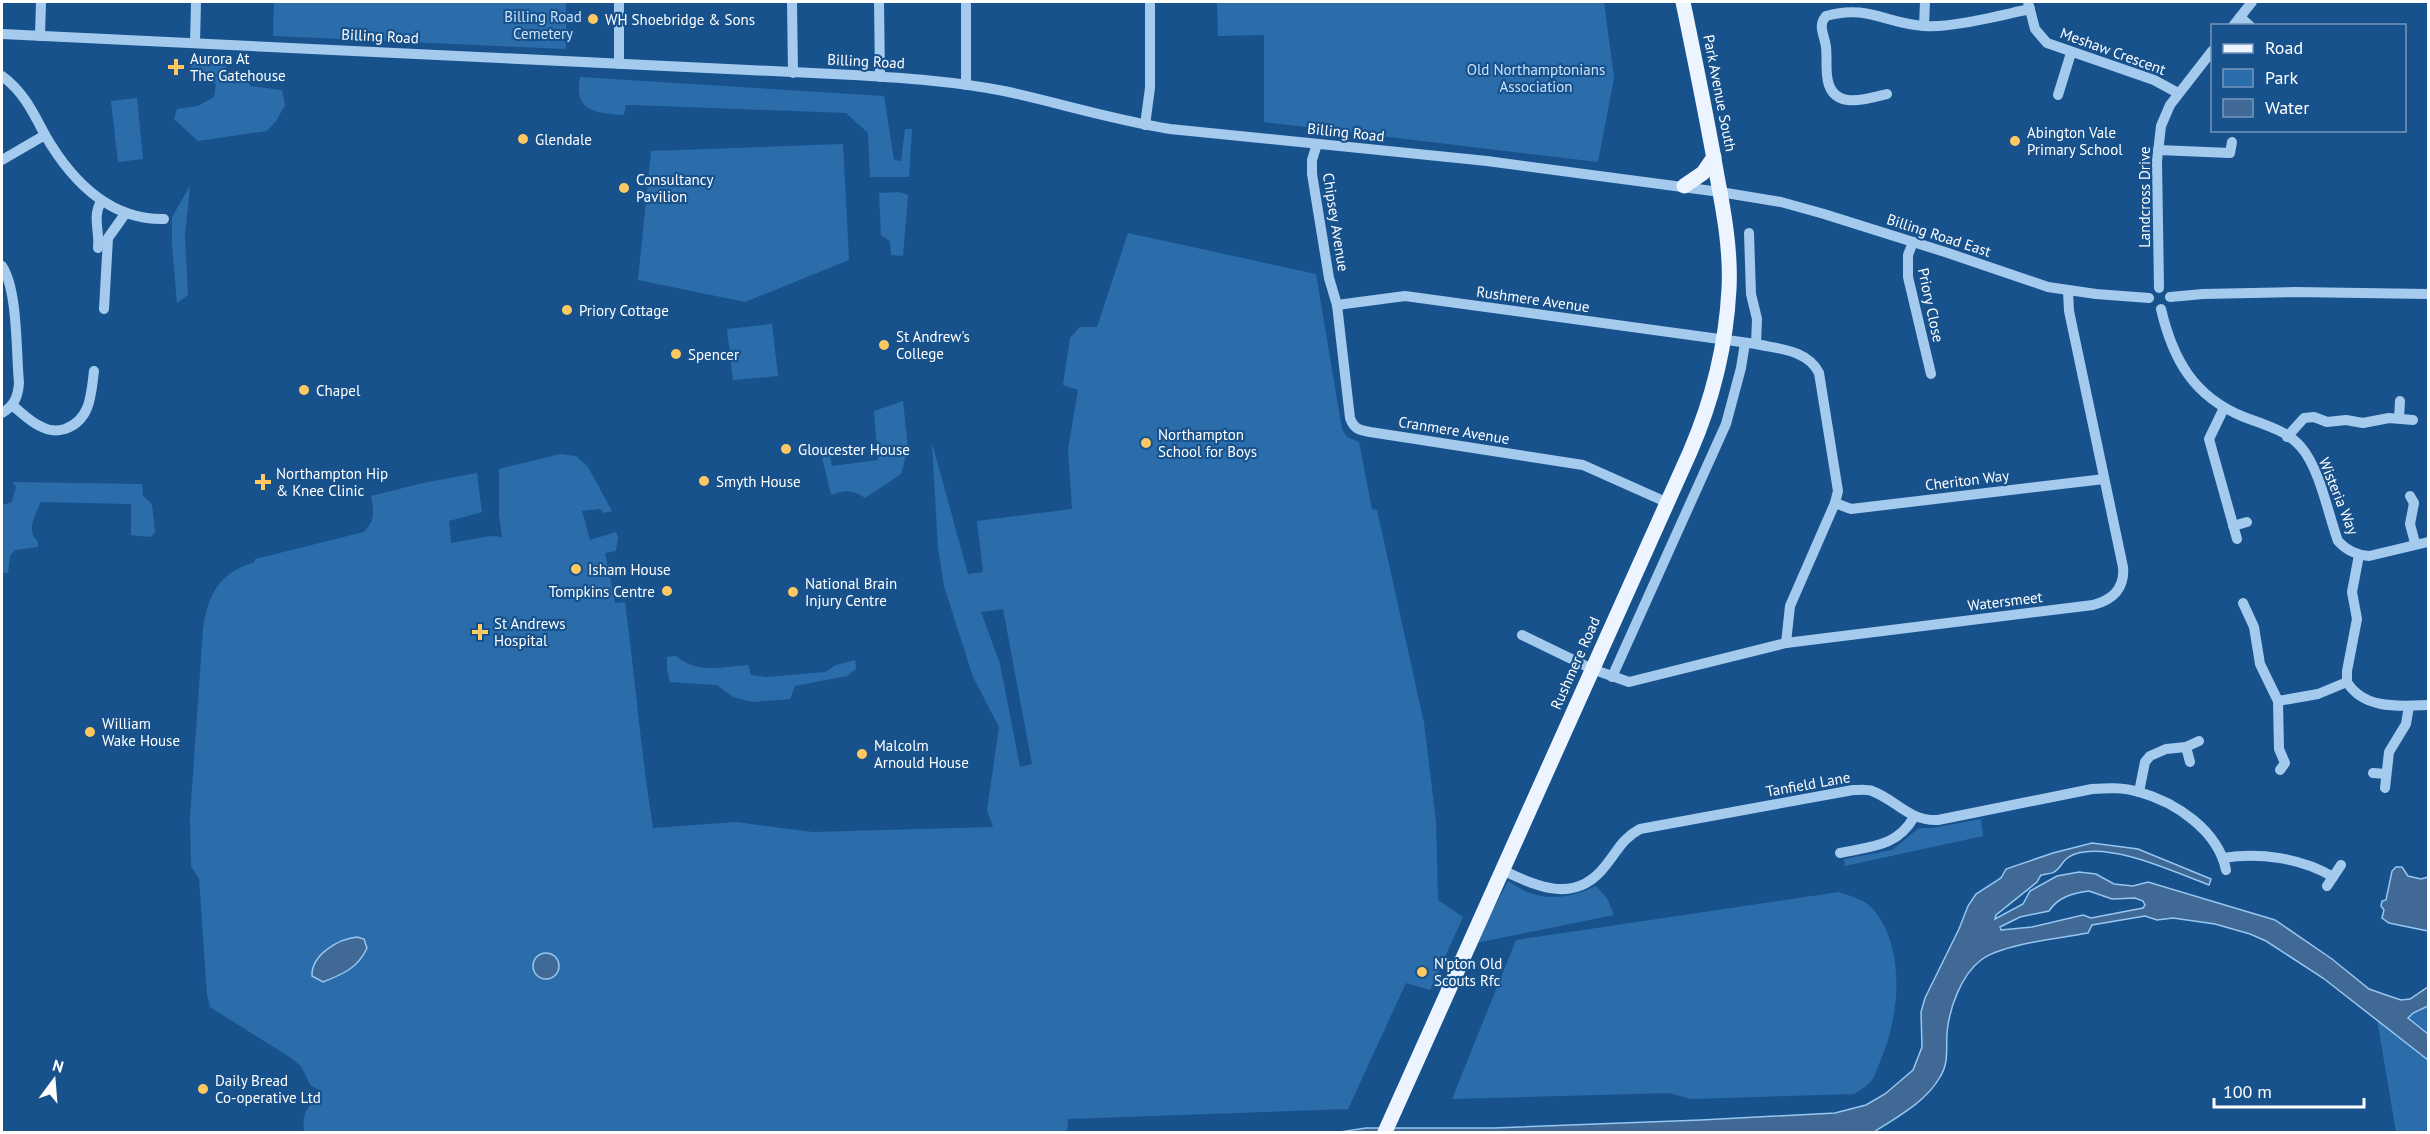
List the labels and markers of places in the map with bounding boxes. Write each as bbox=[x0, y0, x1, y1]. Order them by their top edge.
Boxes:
place label: WH Shoebridge & Sons bbox=[605, 10, 755, 29]
marker: WH Shoebridge & Sons bbox=[586, 12, 600, 26]
place label: Aurora At The Gatehouse bbox=[190, 49, 286, 85]
marker: Aurora At The Gatehouse bbox=[167, 58, 185, 76]
place label: Abington Vale Primary School bbox=[2027, 123, 2123, 159]
place label: Glendale bbox=[535, 130, 592, 149]
marker: Glendale bbox=[516, 132, 530, 146]
marker: Abington Vale Primary School bbox=[2008, 134, 2022, 148]
place label: Consultancy Pavilion bbox=[636, 170, 713, 206]
marker: Consultancy Pavilion bbox=[617, 181, 631, 195]
place label: Priory Cottage bbox=[579, 301, 669, 320]
marker: Priory Cottage bbox=[560, 303, 574, 317]
place label: St Andrew's College bbox=[896, 327, 970, 363]
marker: St Andrew's College bbox=[877, 338, 891, 352]
place label: Spencer bbox=[688, 345, 739, 364]
marker: Spencer bbox=[669, 347, 683, 361]
place label: Chapel bbox=[316, 381, 361, 400]
marker: Chapel bbox=[297, 383, 311, 397]
place label: Northampton School for Boys bbox=[1158, 425, 1257, 461]
marker: Northampton School for Boys bbox=[1139, 436, 1153, 450]
place label: Gloucester House bbox=[798, 440, 910, 459]
marker: Gloucester House bbox=[779, 442, 793, 456]
place label: Northampton Hip & Knee Clinic bbox=[276, 464, 388, 500]
place label: Smyth House bbox=[716, 472, 801, 491]
marker: Northampton Hip & Knee Clinic bbox=[254, 473, 272, 491]
marker: Smyth House bbox=[697, 474, 711, 488]
place label: Isham House bbox=[588, 560, 671, 579]
marker: Isham House bbox=[569, 562, 583, 576]
place label: National Brain Injury Centre bbox=[805, 574, 897, 610]
place label: Tompkins Centre bbox=[549, 582, 655, 601]
marker: Tompkins Centre bbox=[660, 584, 674, 598]
marker: National Brain Injury Centre bbox=[786, 585, 800, 599]
place label: St Andrews Hospital bbox=[494, 614, 566, 650]
marker: St Andrews Hospital bbox=[471, 623, 489, 641]
place label: William Wake House bbox=[102, 714, 180, 750]
marker: William Wake House bbox=[83, 725, 97, 739]
place label: Malcolm Arnould House bbox=[874, 736, 969, 772]
marker: Malcolm Arnould House bbox=[855, 747, 869, 761]
place label: N'pton Old Scouts Rfc bbox=[1434, 954, 1502, 990]
marker: N'pton Old Scouts Rfc bbox=[1415, 965, 1429, 979]
place label: Daily Bread Co-operative Ltd bbox=[215, 1071, 321, 1107]
marker: Daily Bread Co-operative Ltd bbox=[196, 1082, 210, 1096]

